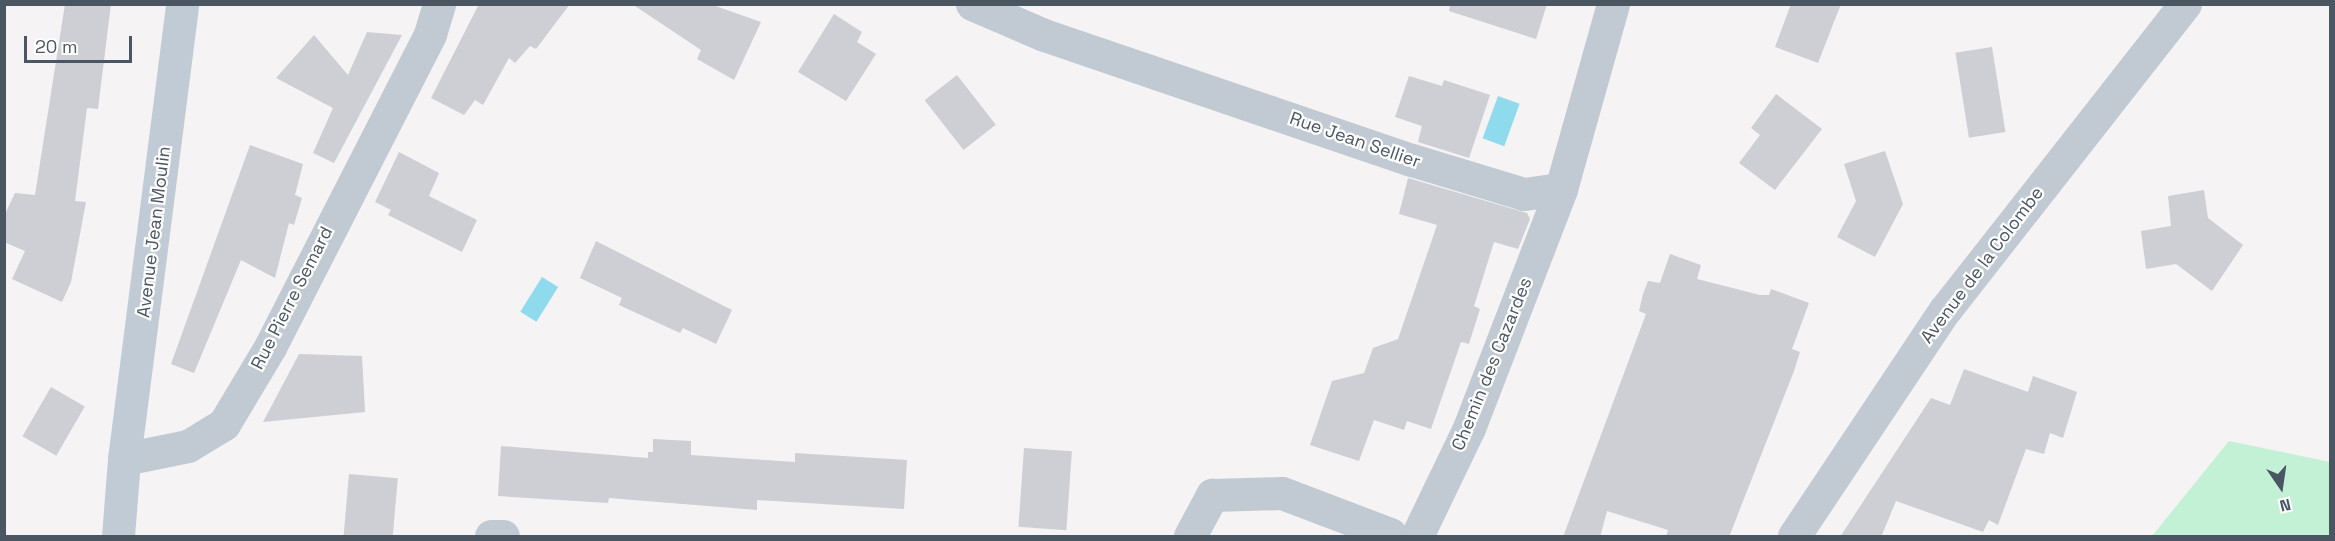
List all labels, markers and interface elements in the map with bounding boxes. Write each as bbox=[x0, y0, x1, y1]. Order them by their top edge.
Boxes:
scale bar bbox=[27, 24, 135, 62]
text: 20 m bbox=[35, 35, 78, 58]
street label: Rue Jean Sellier bbox=[1287, 108, 1423, 172]
street label: Avenue Jean Moulin bbox=[133, 145, 175, 319]
street label: Avenue de la Colombe bbox=[1916, 182, 2048, 348]
street label: Rue Pierre Semard bbox=[247, 223, 337, 373]
street label: Chemin des Cazardes bbox=[1447, 274, 1537, 454]
north arrow bbox=[2251, 457, 2311, 517]
text: N bbox=[2278, 494, 2293, 516]

